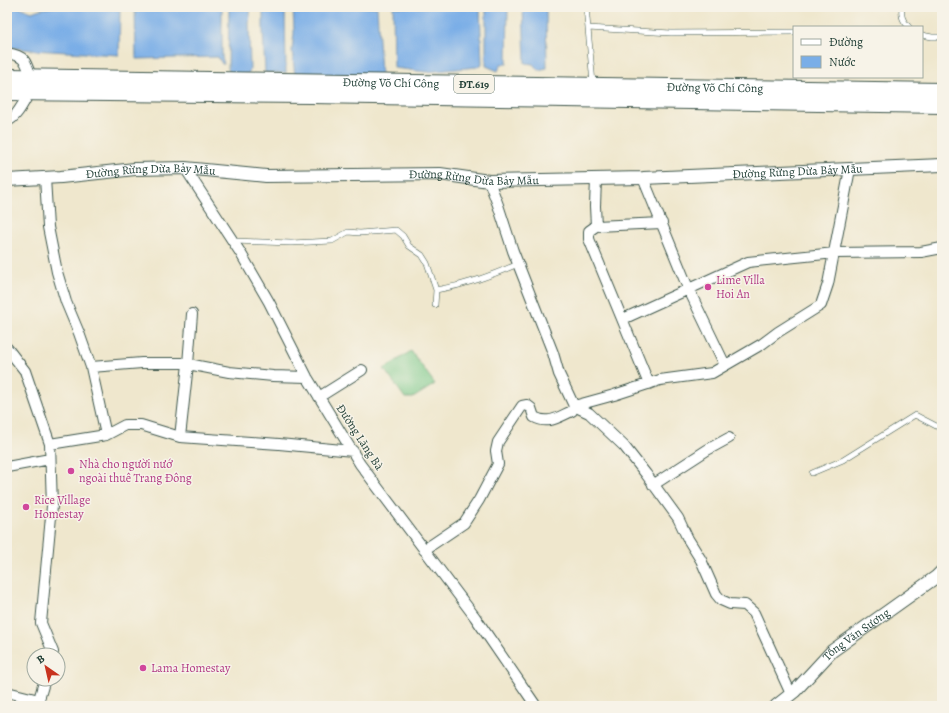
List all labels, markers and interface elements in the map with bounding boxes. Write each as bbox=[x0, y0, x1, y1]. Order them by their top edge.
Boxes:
legend bbox=[793, 26, 923, 78]
text: Đường bbox=[829, 34, 863, 50]
text: Nước bbox=[829, 54, 856, 70]
street label: Đường Võ Chí Công bbox=[342, 74, 439, 91]
road number: ĐT.619 bbox=[454, 75, 494, 93]
street label: Đường Võ Chí Công bbox=[666, 79, 763, 96]
street label: Đường Rừng Dừa Bảy Mẫu bbox=[85, 160, 217, 182]
street label: Đường Rừng Dừa Bảy Mẫu bbox=[732, 160, 863, 182]
street label: Đường Rừng Dừa Bảy Mẫu bbox=[409, 166, 539, 189]
place label: Lime Villa Hoi An bbox=[716, 272, 765, 302]
marker: Lime Villa Hoi An bbox=[703, 282, 713, 292]
street label: Đường Lăng Bà bbox=[333, 401, 388, 473]
place label: Nhà cho người nướ ngoài thuê Trang Đông bbox=[79, 456, 192, 486]
marker: Nhà cho người nướ ngoài thuê Trang Đông bbox=[66, 466, 76, 476]
place label: Rice Village Homestay bbox=[34, 492, 90, 522]
marker: Rice Village Homestay bbox=[21, 502, 31, 512]
street label: Tống Văn Sương bbox=[819, 604, 893, 664]
north arrow bbox=[26, 647, 66, 687]
text: B bbox=[34, 651, 48, 667]
place label: Lama Homestay bbox=[151, 660, 231, 676]
marker: Lama Homestay bbox=[138, 663, 148, 673]

